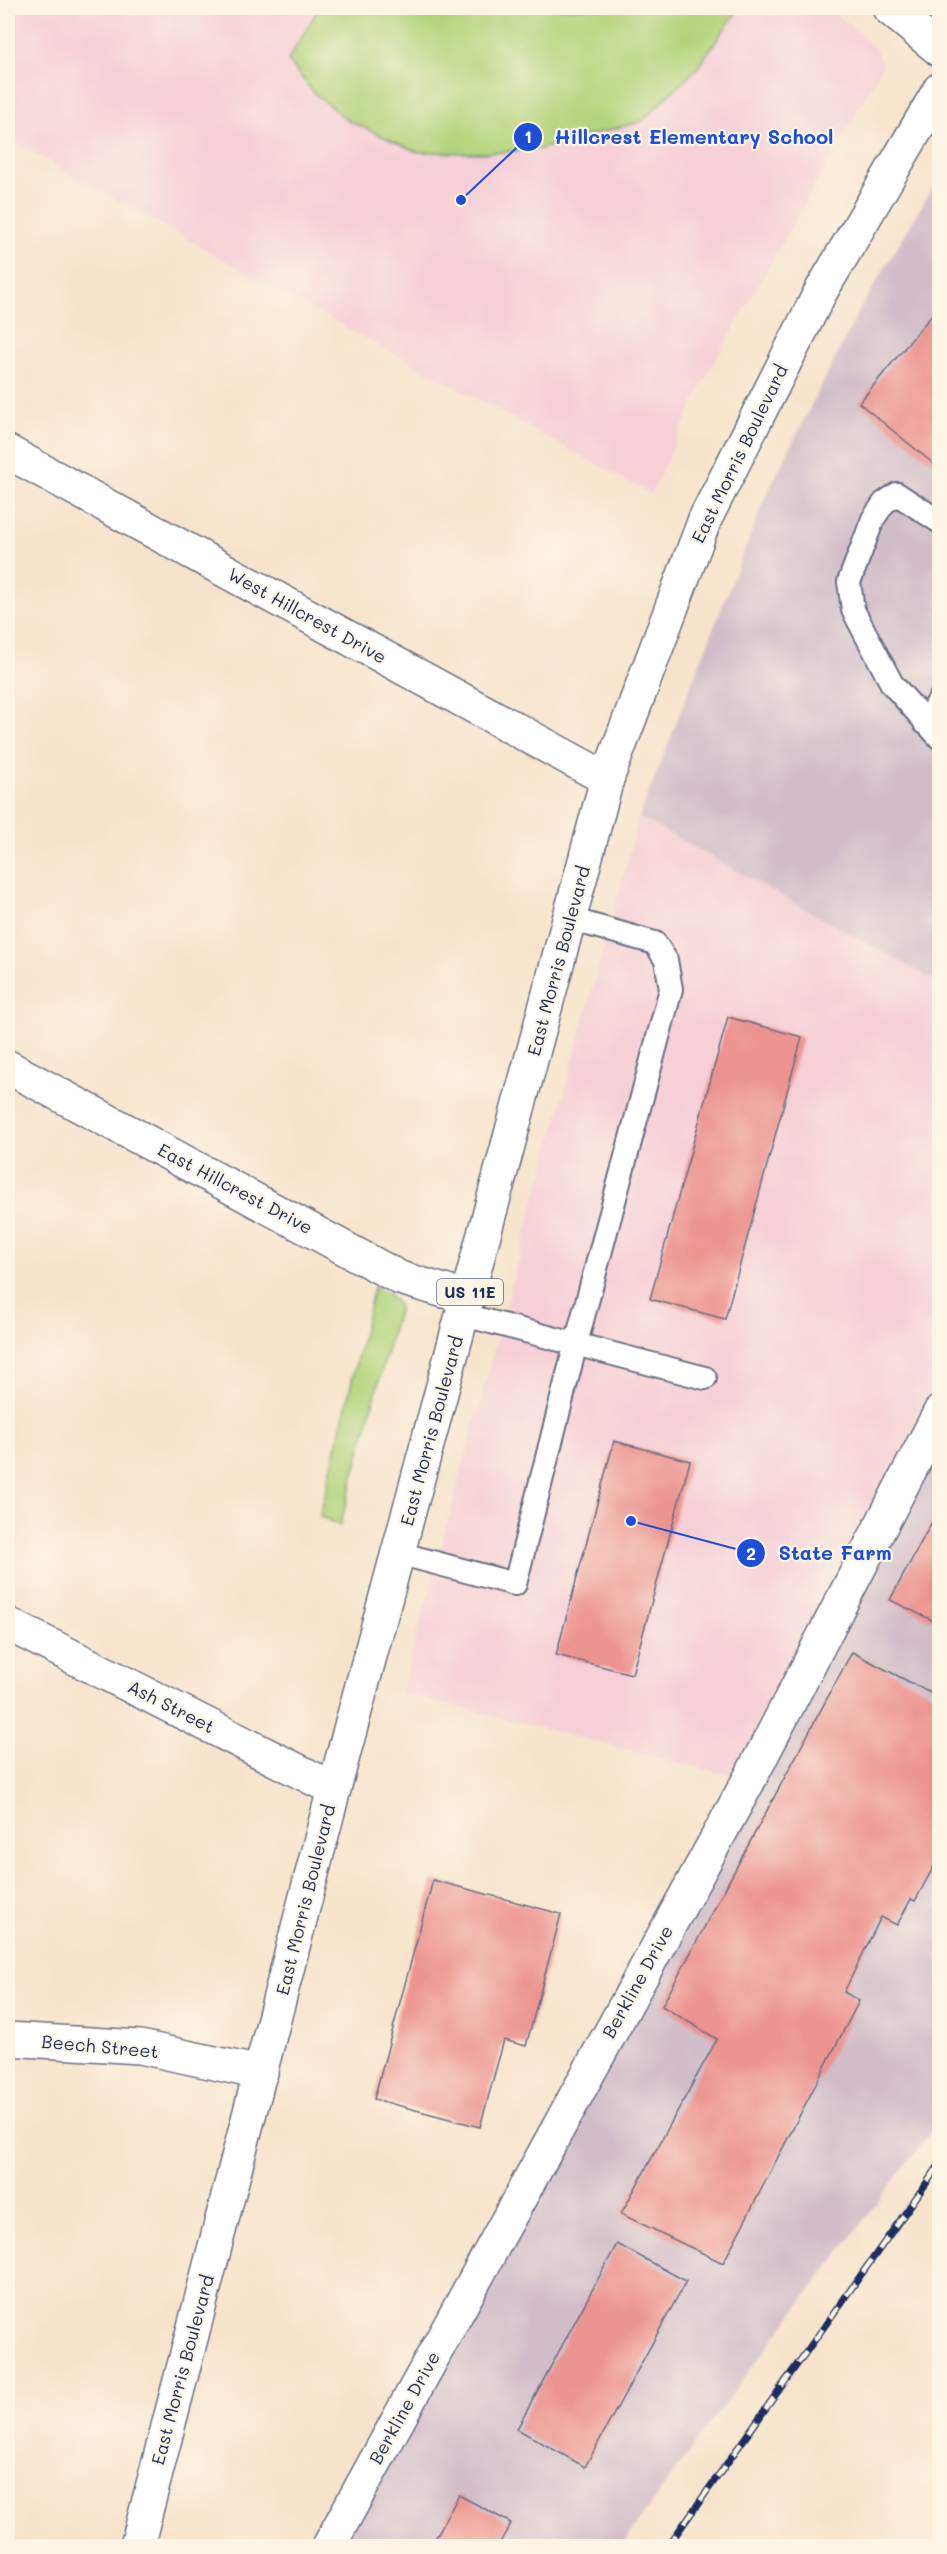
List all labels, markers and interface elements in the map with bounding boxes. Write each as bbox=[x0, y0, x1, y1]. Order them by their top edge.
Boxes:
callout: Hillcrest Elementary School bbox=[513, 118, 846, 156]
text: Hillcrest Elementary School bbox=[555, 123, 833, 149]
text: 1 bbox=[524, 124, 532, 148]
street label: East Morris Boulevard bbox=[685, 360, 793, 547]
street label: West Hillcrest Drive bbox=[224, 562, 391, 669]
street label: East Morris Boulevard bbox=[521, 863, 595, 1058]
street label: East Hillcrest Drive bbox=[154, 1137, 317, 1239]
road number: US 11E bbox=[437, 1279, 503, 1305]
street label: East Morris Boulevard bbox=[394, 1333, 468, 1528]
callout: State Farm bbox=[736, 1534, 903, 1572]
text: State Farm bbox=[778, 1539, 892, 1565]
text: 2 bbox=[746, 1541, 756, 1565]
street label: Ash Street bbox=[124, 1674, 219, 1738]
street label: East Morris Boulevard bbox=[270, 1802, 340, 1998]
street label: Berkline Drive bbox=[596, 1921, 678, 2042]
street label: Beech Street bbox=[41, 2029, 160, 2063]
street label: East Morris Boulevard bbox=[145, 2272, 219, 2467]
street label: Berkline Drive bbox=[363, 2347, 445, 2468]

